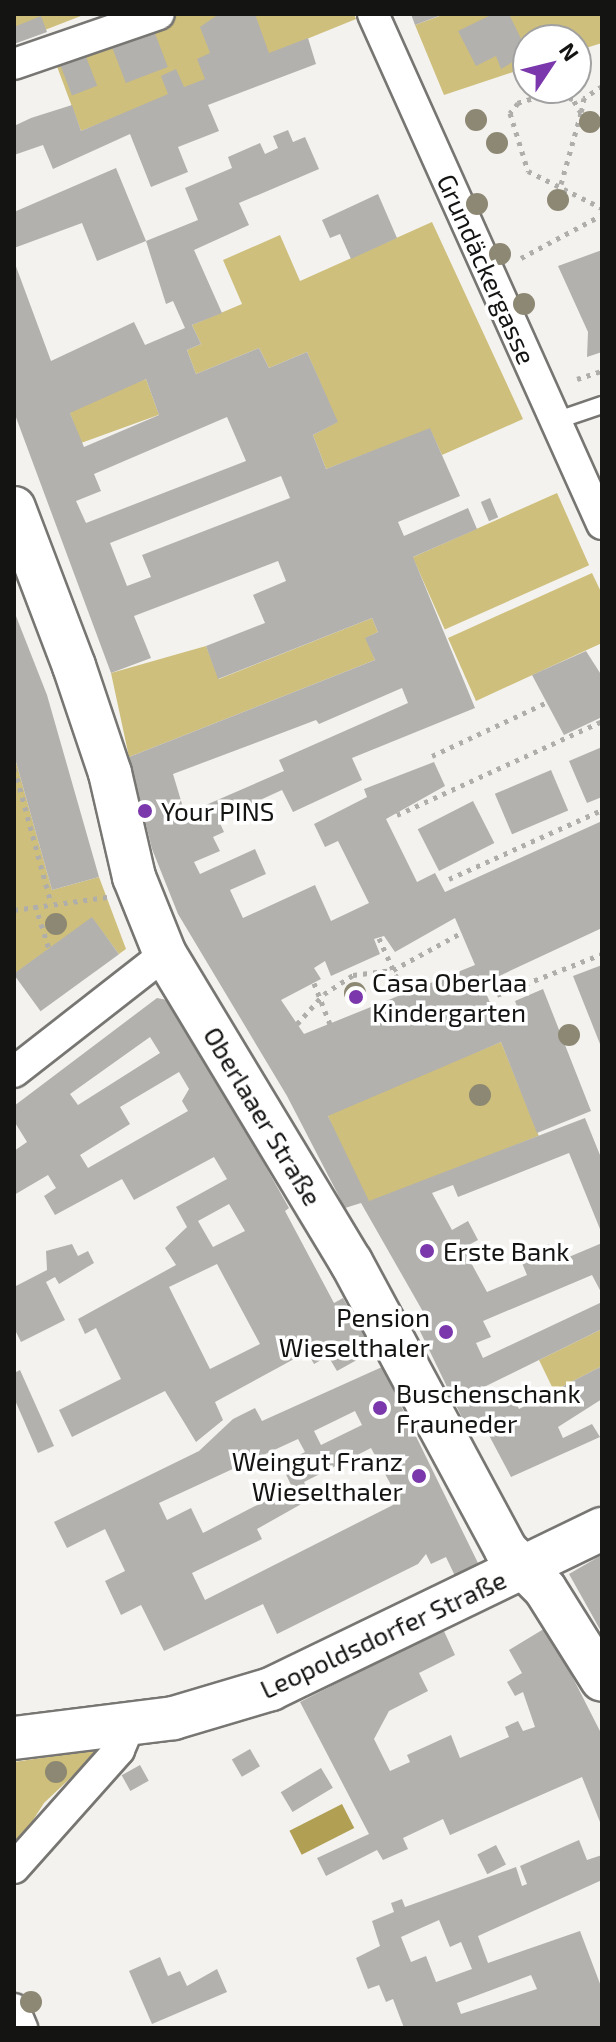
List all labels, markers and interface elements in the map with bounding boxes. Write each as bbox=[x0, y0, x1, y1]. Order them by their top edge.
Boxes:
north arrow bbox=[512, 24, 592, 104]
text: N bbox=[555, 37, 585, 65]
street label: Grundäckergasse bbox=[431, 169, 543, 369]
place label: Your PINS bbox=[161, 795, 275, 827]
marker: Your PINS bbox=[136, 802, 154, 820]
place label: Casa Oberlaa Kindergarten bbox=[372, 966, 527, 1028]
marker: Casa Oberlaa Kindergarten bbox=[347, 988, 365, 1006]
street label: Oberlaaer Straße bbox=[197, 1021, 329, 1211]
place label: Erste Bank bbox=[443, 1235, 570, 1267]
marker: Erste Bank bbox=[418, 1242, 436, 1260]
place label: Pension Wieselthaler bbox=[279, 1301, 430, 1362]
marker: Pension Wieselthaler bbox=[437, 1323, 455, 1341]
place label: Buschenschank Frauneder bbox=[396, 1377, 581, 1438]
marker: Buschenschank Frauneder bbox=[371, 1399, 389, 1417]
place label: Weingut Franz Wieselthaler bbox=[232, 1445, 403, 1506]
marker: Weingut Franz Wieselthaler bbox=[410, 1467, 428, 1485]
street label: Leopoldsdorfer Straße bbox=[255, 1563, 511, 1705]

